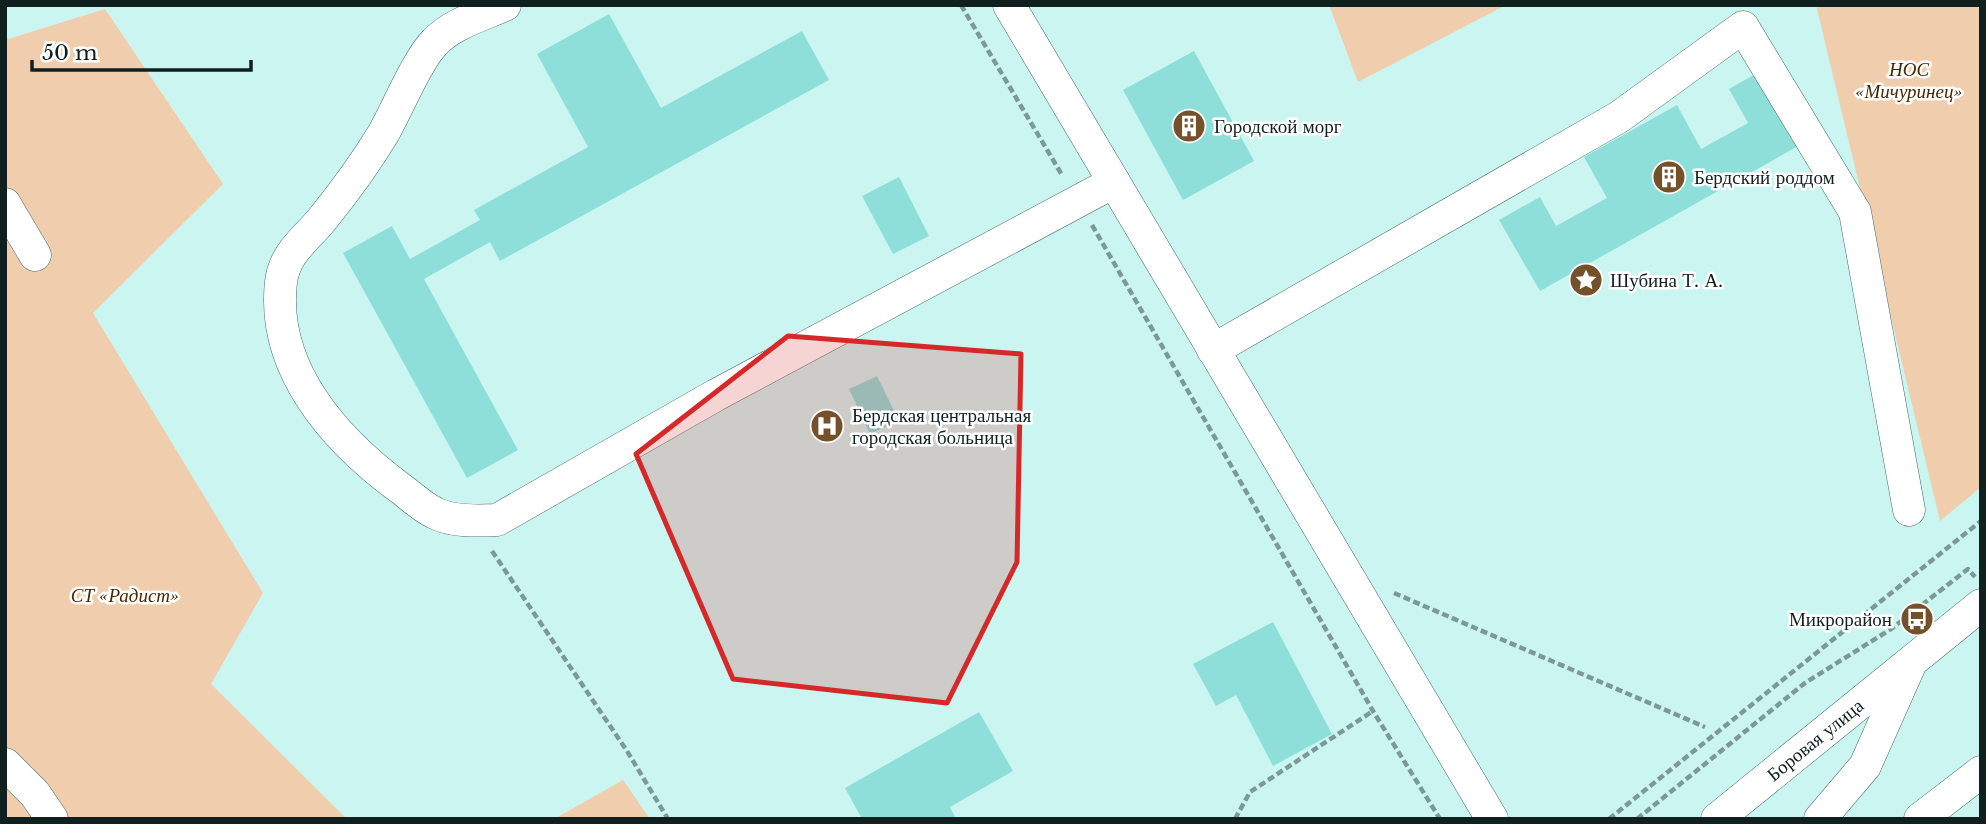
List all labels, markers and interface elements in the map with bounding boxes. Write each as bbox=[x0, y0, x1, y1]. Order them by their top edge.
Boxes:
scale bar bbox=[32, 28, 250, 72]
text: 50 m bbox=[42, 40, 98, 66]
park label: НОС «Мичуринец» bbox=[1855, 58, 1963, 103]
building icon: Городской морг bbox=[1170, 107, 1208, 145]
place label: Городской морг bbox=[1214, 115, 1342, 138]
building icon: Бердский роддом bbox=[1650, 158, 1688, 196]
place label: Бердский роддом bbox=[1694, 166, 1835, 189]
place icon: Шубина Т. А. bbox=[1567, 261, 1605, 299]
place label: Шубина Т. А. bbox=[1610, 269, 1723, 292]
place label: Бердская центральная городская больница bbox=[852, 404, 1031, 449]
hospital icon: Бердская центральная городская больница bbox=[808, 407, 846, 445]
park label: СТ «Радист» bbox=[71, 584, 179, 607]
bus stop icon: Микрорайон bbox=[1898, 600, 1936, 638]
place label: Микрорайон bbox=[1789, 608, 1892, 631]
street label: Боровая улица bbox=[1762, 693, 1868, 786]

